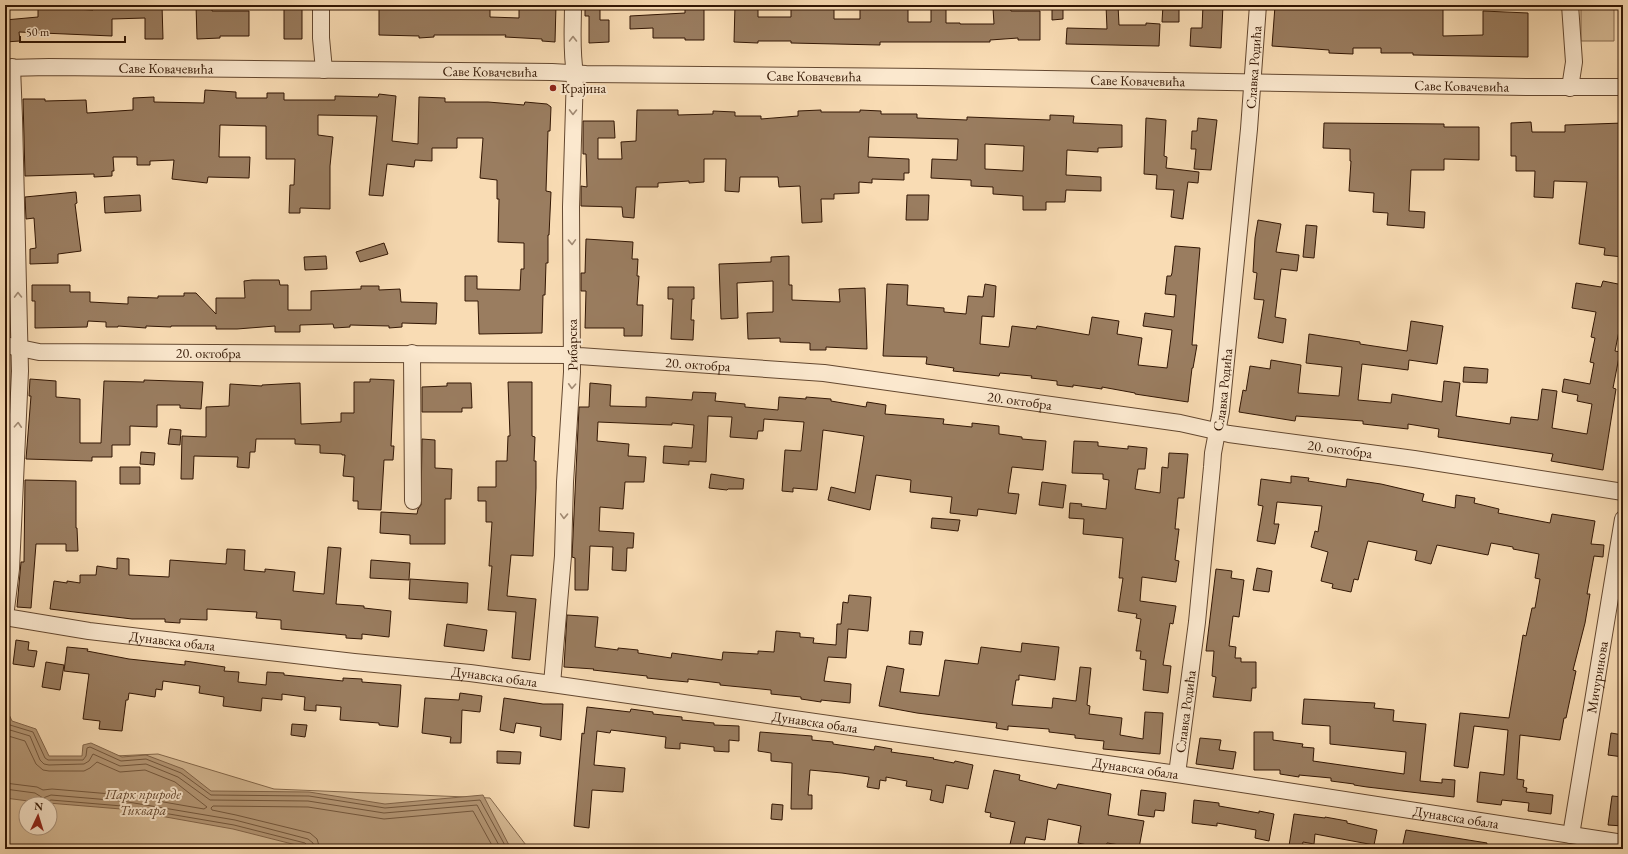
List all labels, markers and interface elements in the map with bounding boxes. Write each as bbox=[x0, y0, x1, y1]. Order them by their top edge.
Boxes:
scale bar bbox=[20, 18, 125, 44]
text: 50 m bbox=[26, 24, 50, 40]
street label: Славка Родића bbox=[1241, 25, 1265, 110]
one-way arrow bbox=[569, 36, 577, 42]
street label: Саве Ковачевића bbox=[118, 59, 214, 78]
street label: Саве Ковачевића bbox=[442, 62, 538, 81]
street label: Саве Ковачевића bbox=[766, 67, 862, 85]
street label: Саве Ковачевића bbox=[1090, 71, 1186, 90]
street label: Саве Ковачевића bbox=[1414, 76, 1510, 96]
place label: Крајина bbox=[561, 79, 607, 97]
marker: Крајина bbox=[548, 83, 558, 93]
one-way arrow bbox=[569, 109, 577, 115]
one-way arrow bbox=[568, 239, 576, 245]
one-way arrow bbox=[14, 292, 22, 298]
street label: Рибарска bbox=[563, 319, 581, 371]
street label: 20. октобра bbox=[176, 344, 241, 362]
street label: Славка Родића bbox=[1208, 347, 1236, 433]
street label: 20. октобра bbox=[665, 353, 731, 376]
one-way arrow bbox=[567, 383, 576, 389]
street label: 20. октобра bbox=[986, 387, 1054, 414]
one-way arrow bbox=[13, 422, 22, 428]
street label: 20. октобра bbox=[1306, 436, 1374, 462]
one-way arrow bbox=[560, 513, 568, 519]
street label: Дунавска обала bbox=[128, 627, 217, 655]
street label: Мичуринова bbox=[1582, 639, 1612, 715]
street label: Дунавска обала bbox=[451, 662, 539, 691]
street label: Славка Родића bbox=[1171, 669, 1200, 754]
street label: Дунавска обала bbox=[771, 707, 860, 737]
street label: Дунавска обала bbox=[1092, 753, 1180, 783]
park label: Парк природе Тиквара bbox=[104, 785, 181, 819]
north arrow bbox=[18, 796, 58, 836]
text: N bbox=[34, 799, 44, 813]
street label: Дунавска обала bbox=[1412, 802, 1501, 833]

